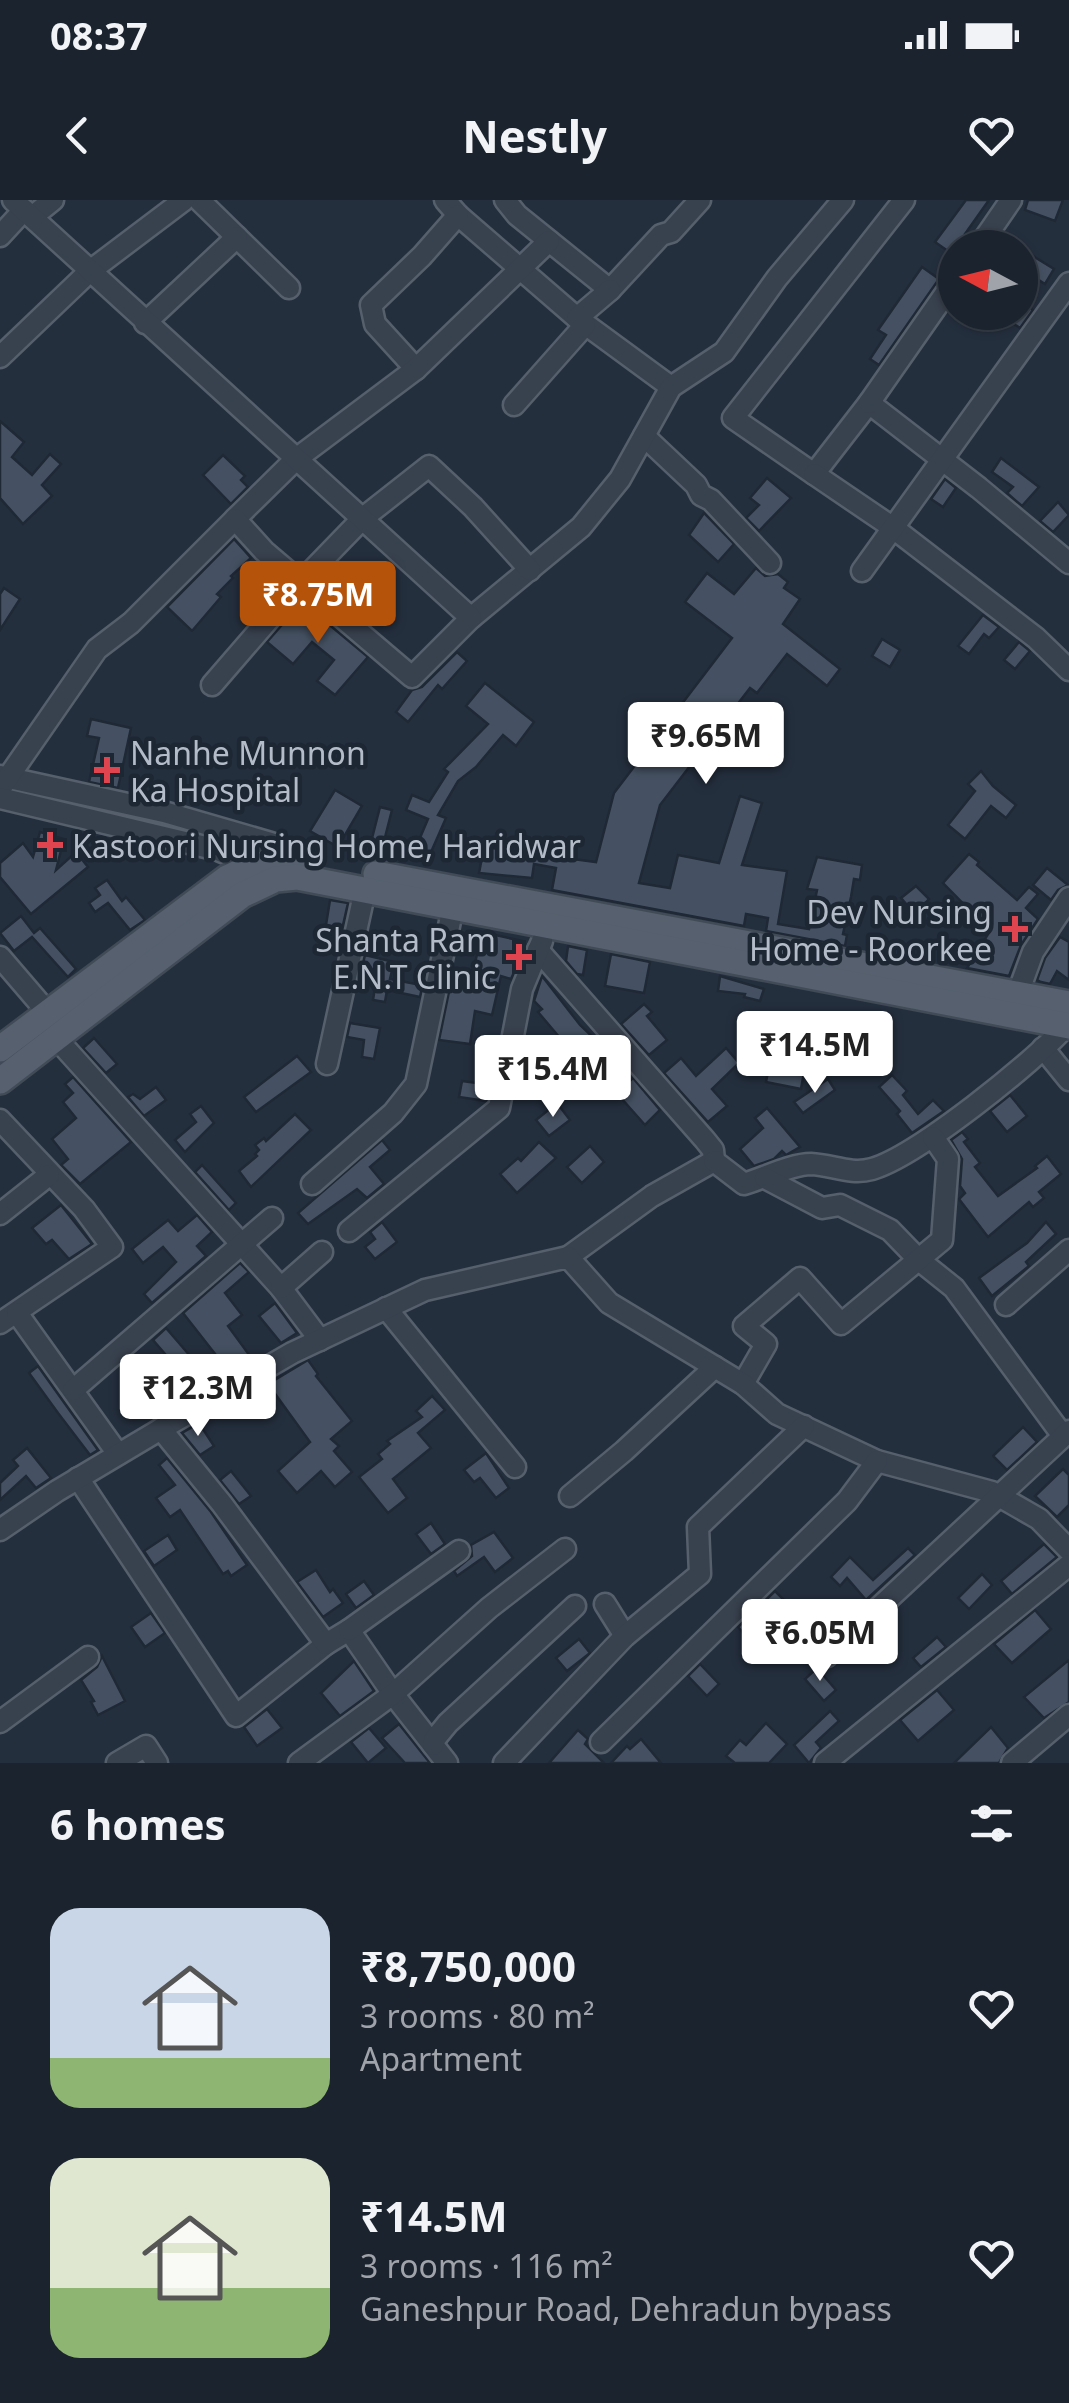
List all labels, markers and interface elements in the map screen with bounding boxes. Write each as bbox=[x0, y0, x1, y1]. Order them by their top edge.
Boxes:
text: 08:37 bbox=[50, 9, 148, 61]
text: Nestly bbox=[462, 105, 607, 166]
icon: back bbox=[50, 108, 105, 163]
icon: heart bbox=[964, 108, 1019, 163]
north arrow bbox=[938, 230, 1038, 330]
map controls bbox=[938, 230, 1038, 330]
pin: ₹8.75M bbox=[237, 561, 399, 646]
text: ₹8.75M bbox=[262, 572, 374, 615]
pin: ₹9.65M bbox=[625, 702, 787, 787]
text: ₹9.65M bbox=[650, 713, 762, 756]
place label: Nanhe Munnon Ka Hospital bbox=[130, 731, 366, 811]
marker: Nanhe Munnon Ka Hospital bbox=[94, 757, 120, 783]
place label: Kastoori Nursing Home, Haridwar bbox=[72, 824, 581, 867]
marker: Kastoori Nursing Home, Haridwar bbox=[37, 832, 63, 858]
place label: Dev Nursing Home - Roorkee bbox=[749, 890, 992, 970]
marker: Dev Nursing Home - Roorkee bbox=[1002, 916, 1028, 942]
place label: Shanta Ram E.N.T Clinic bbox=[315, 918, 496, 998]
marker: Shanta Ram E.N.T Clinic bbox=[506, 944, 532, 970]
pin: ₹14.5M bbox=[734, 1011, 896, 1096]
text: ₹14.5M bbox=[759, 1022, 871, 1065]
pin: ₹15.4M bbox=[472, 1035, 634, 1120]
text: ₹15.4M bbox=[497, 1046, 609, 1089]
pin: ₹12.3M bbox=[117, 1354, 279, 1439]
text: ₹12.3M bbox=[142, 1365, 254, 1408]
pin: ₹6.05M bbox=[739, 1599, 901, 1684]
text: ₹6.05M bbox=[764, 1610, 876, 1653]
text: 6 homes bbox=[50, 1795, 226, 1852]
icon: filters bbox=[964, 1796, 1019, 1851]
text: ₹8,750,000 bbox=[360, 1937, 576, 1994]
icon: home bbox=[130, 1948, 250, 2068]
icon: heart bbox=[964, 1981, 1019, 2036]
text: 3 rooms · 80 m² bbox=[360, 1994, 594, 2037]
text: Apartment bbox=[360, 2037, 522, 2080]
text: ₹14.5M bbox=[360, 2187, 508, 2244]
icon: home bbox=[130, 2198, 250, 2318]
icon: heart bbox=[964, 2231, 1019, 2286]
text: 3 rooms · 116 m² bbox=[360, 2244, 613, 2287]
text: Ganeshpur Road, Dehradun bypass bbox=[360, 2287, 892, 2330]

